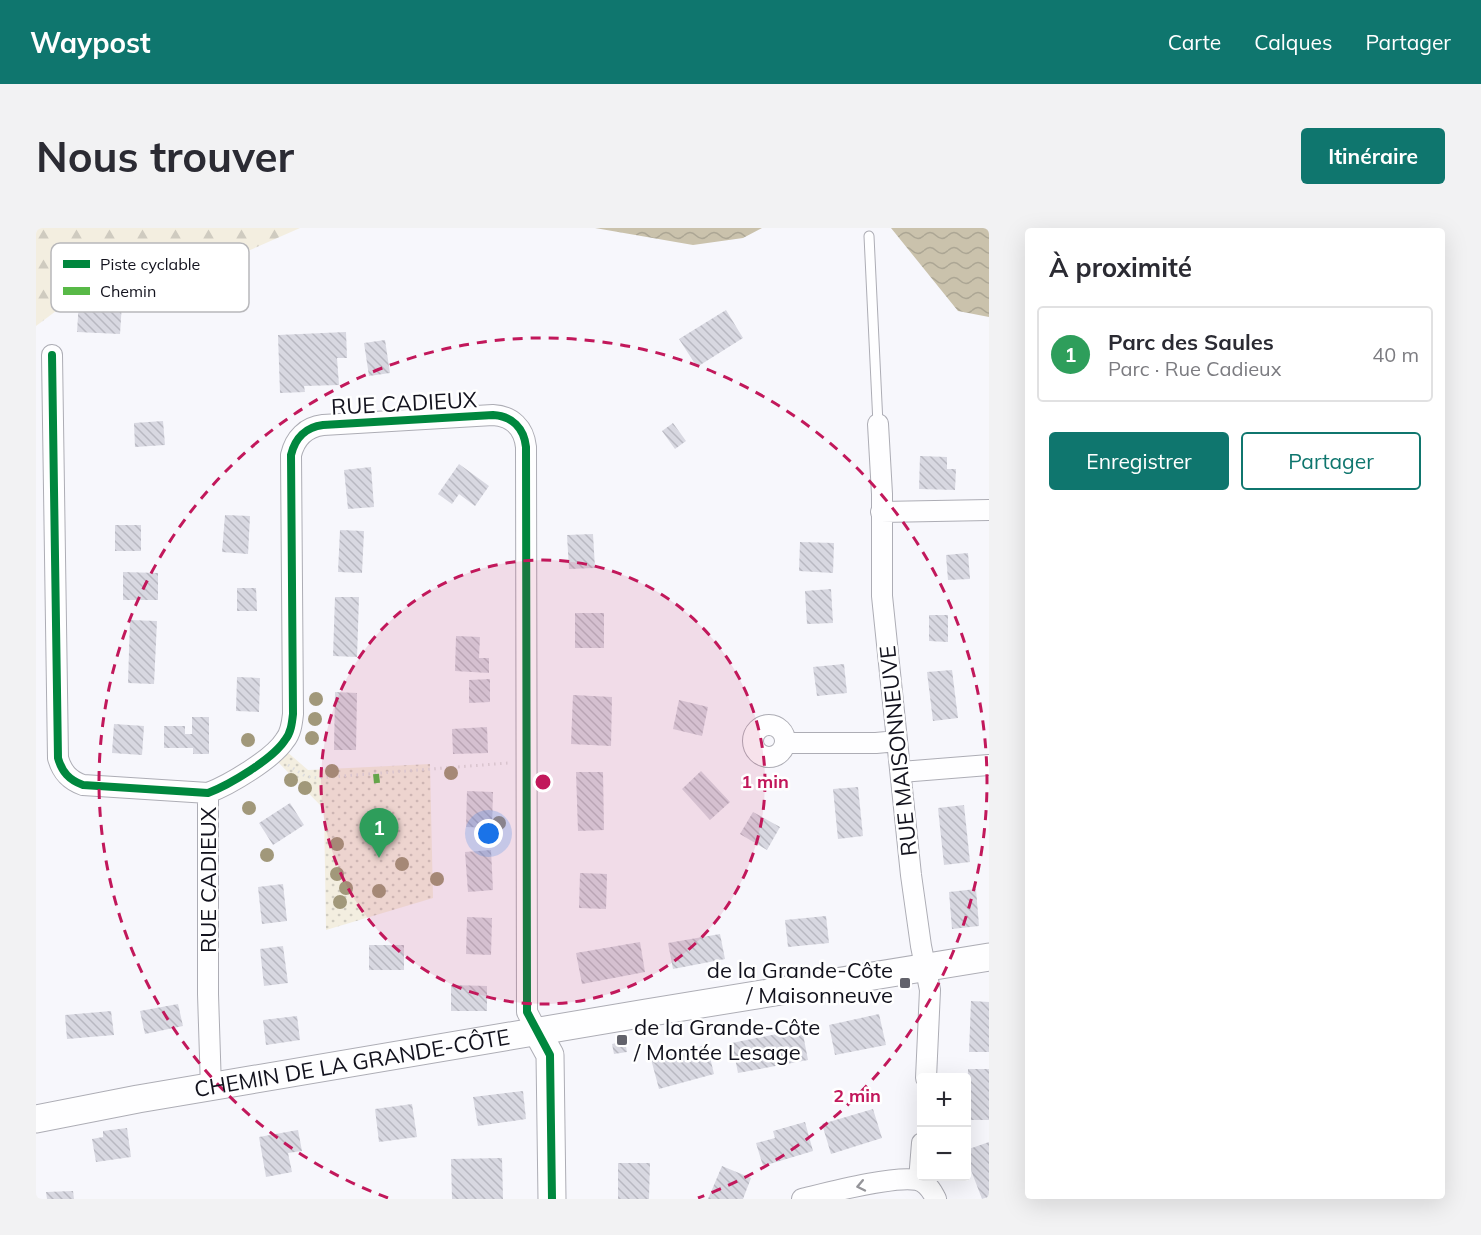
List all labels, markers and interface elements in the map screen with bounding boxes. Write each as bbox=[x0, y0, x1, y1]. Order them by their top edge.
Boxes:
text: Waypost bbox=[30, 25, 151, 60]
text: Carte bbox=[1168, 29, 1221, 55]
text: Calques bbox=[1254, 29, 1332, 55]
text: Partager bbox=[1365, 29, 1451, 55]
button: Itinéraire bbox=[1301, 128, 1445, 184]
text: Nous trouver bbox=[36, 130, 294, 183]
legend bbox=[51, 243, 249, 312]
text: À proximité bbox=[1049, 251, 1192, 284]
text: Piste cyclable bbox=[100, 254, 200, 274]
text: Chemin bbox=[100, 281, 156, 301]
text: Parc des Saules bbox=[1108, 328, 1274, 356]
text: 1 bbox=[1065, 342, 1077, 367]
text: 40 m bbox=[1372, 342, 1419, 367]
text: Parc · Rue Cadieux bbox=[1108, 356, 1281, 381]
street label: RUE CADIEUX bbox=[330, 385, 478, 421]
button: Enregistrer bbox=[1049, 432, 1229, 490]
button: Partager bbox=[1241, 432, 1421, 490]
street label: RUE MAISONNEUVE bbox=[873, 644, 923, 858]
text: 1 min bbox=[741, 770, 789, 793]
centre of rings bbox=[533, 772, 553, 792]
street label: RUE CADIEUX bbox=[194, 806, 222, 953]
pin: 1 bbox=[360, 808, 398, 858]
your location bbox=[474, 819, 503, 848]
place label: de la Grande-Côte / Maisonneuve bbox=[707, 956, 893, 1009]
marker: de la Grande-Côte / Maisonneuve bbox=[898, 976, 912, 990]
place label: de la Grande-Côte / Montée Lesage bbox=[633, 1013, 820, 1066]
street label: CHEMIN DE LA GRANDE-CÔTE bbox=[192, 1022, 512, 1103]
marker: de la Grande-Côte / Montée Lesage bbox=[615, 1033, 629, 1047]
map controls bbox=[917, 1073, 971, 1181]
button: + bbox=[917, 1073, 971, 1127]
text: 2 min bbox=[833, 1084, 881, 1107]
button: − bbox=[917, 1127, 971, 1181]
one-way arrow bbox=[857, 1179, 867, 1192]

